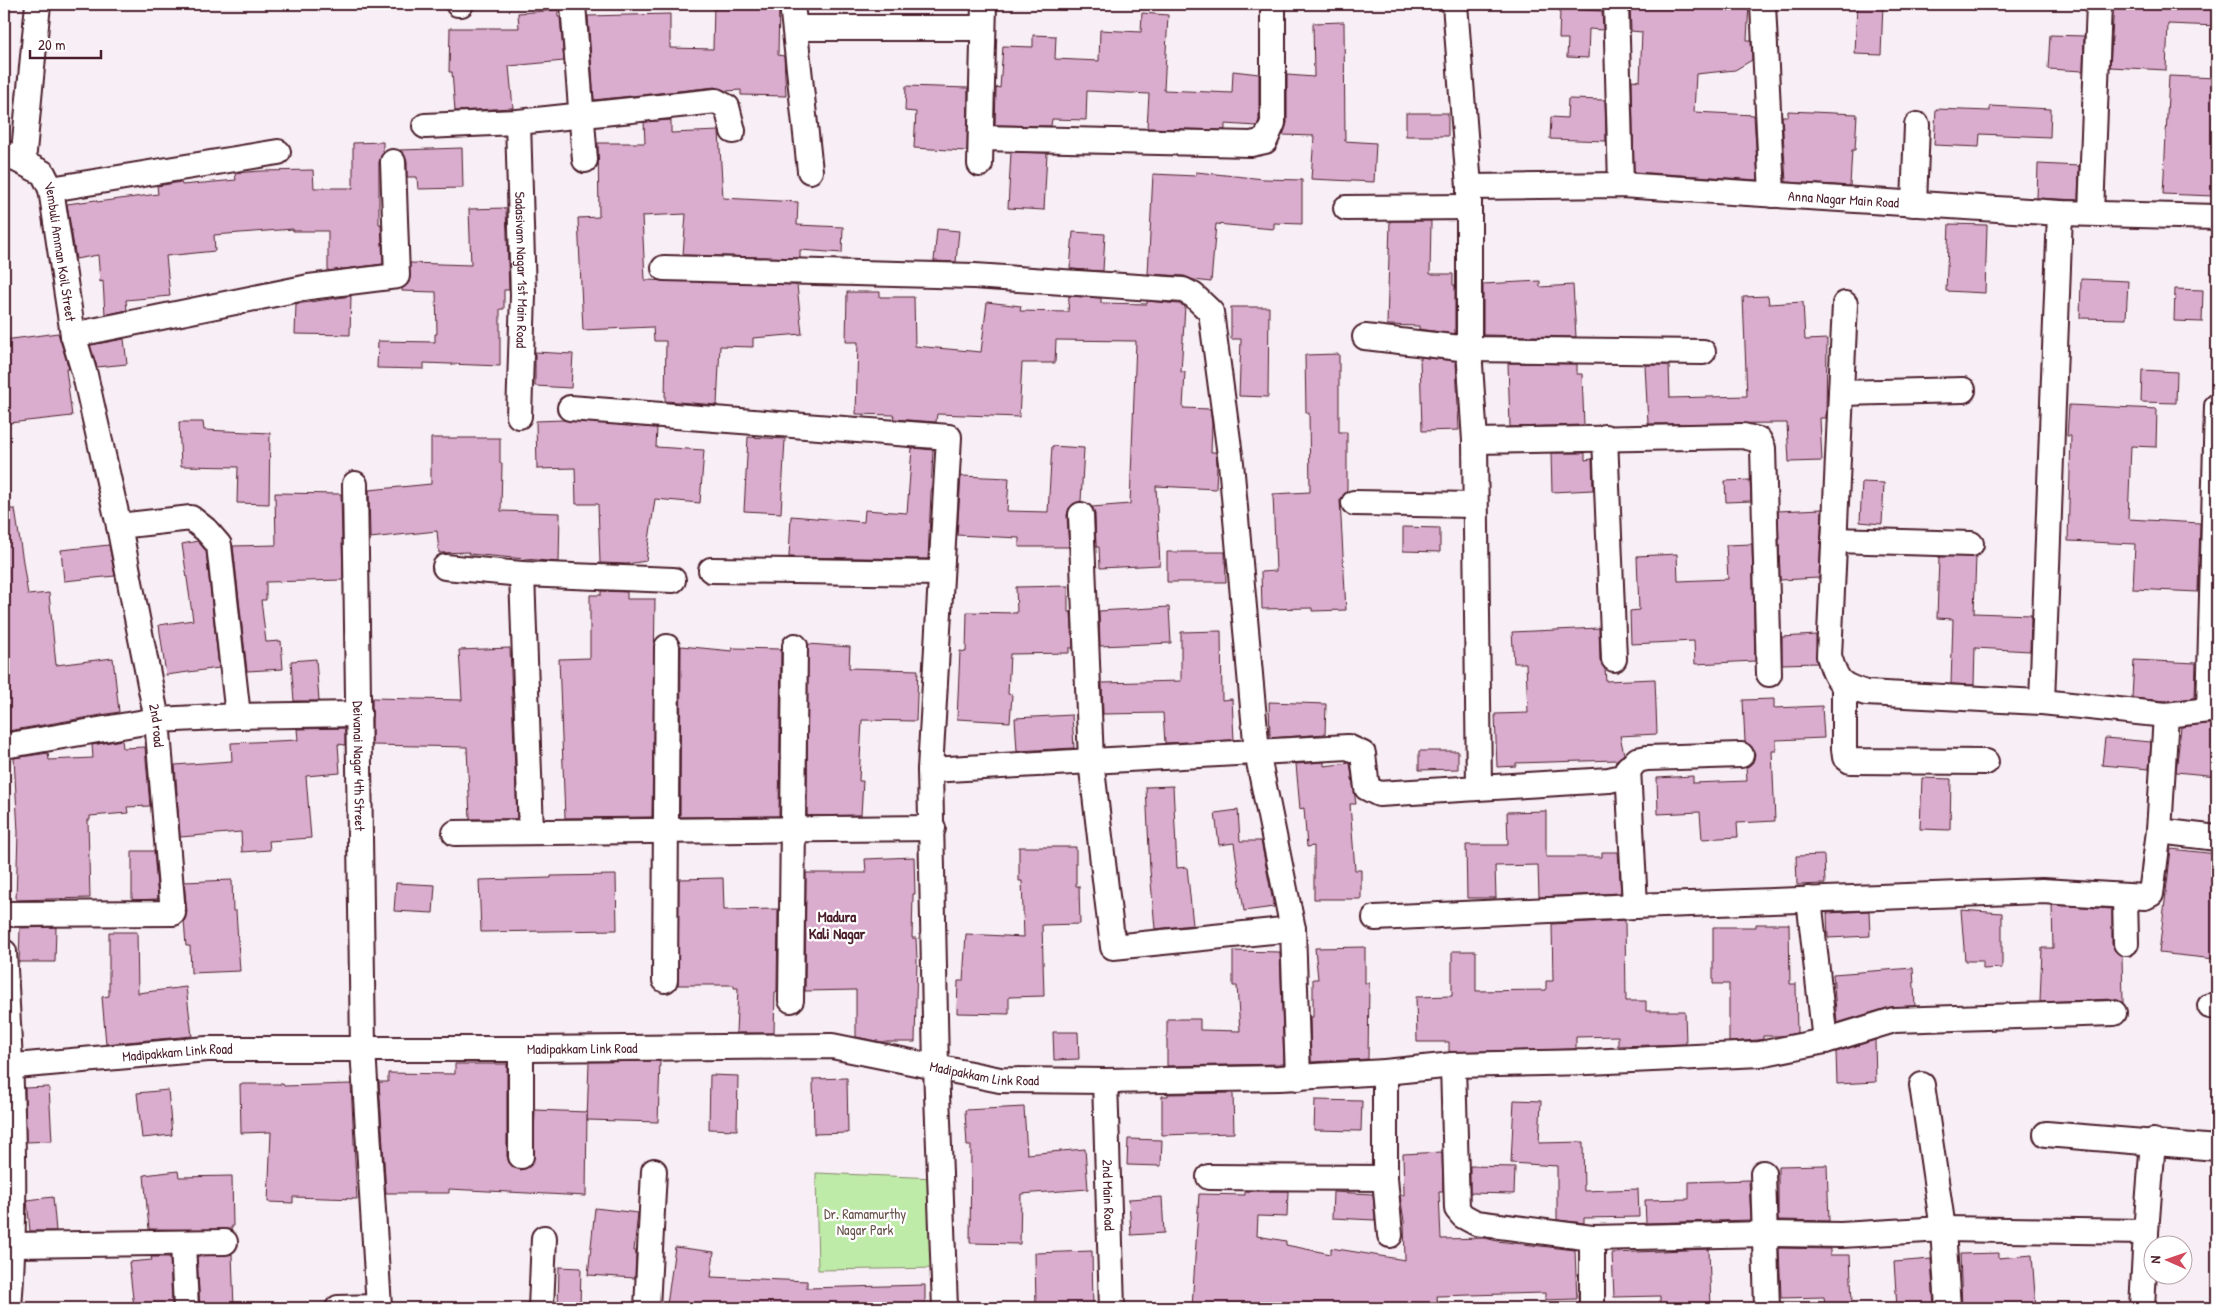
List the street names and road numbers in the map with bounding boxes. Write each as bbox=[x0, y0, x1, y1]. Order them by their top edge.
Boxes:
street label: Vembuli Amman Koil Street bbox=[40, 178, 81, 323]
street label: Anna Nagar Main Road bbox=[1788, 186, 1900, 212]
street label: Sadasivam Nagar 1st Main Road bbox=[511, 191, 533, 349]
street label: Deivanai Nagar 4th Street bbox=[349, 701, 370, 831]
street label: 2nd road bbox=[145, 702, 169, 748]
street label: Madipakkam Link Road bbox=[527, 1038, 638, 1059]
street label: Madipakkam Link Road bbox=[121, 1039, 233, 1065]
street label: Madipakkam Link Road bbox=[928, 1056, 1040, 1089]
street label: 2nd Main Road bbox=[1098, 1159, 1120, 1231]

